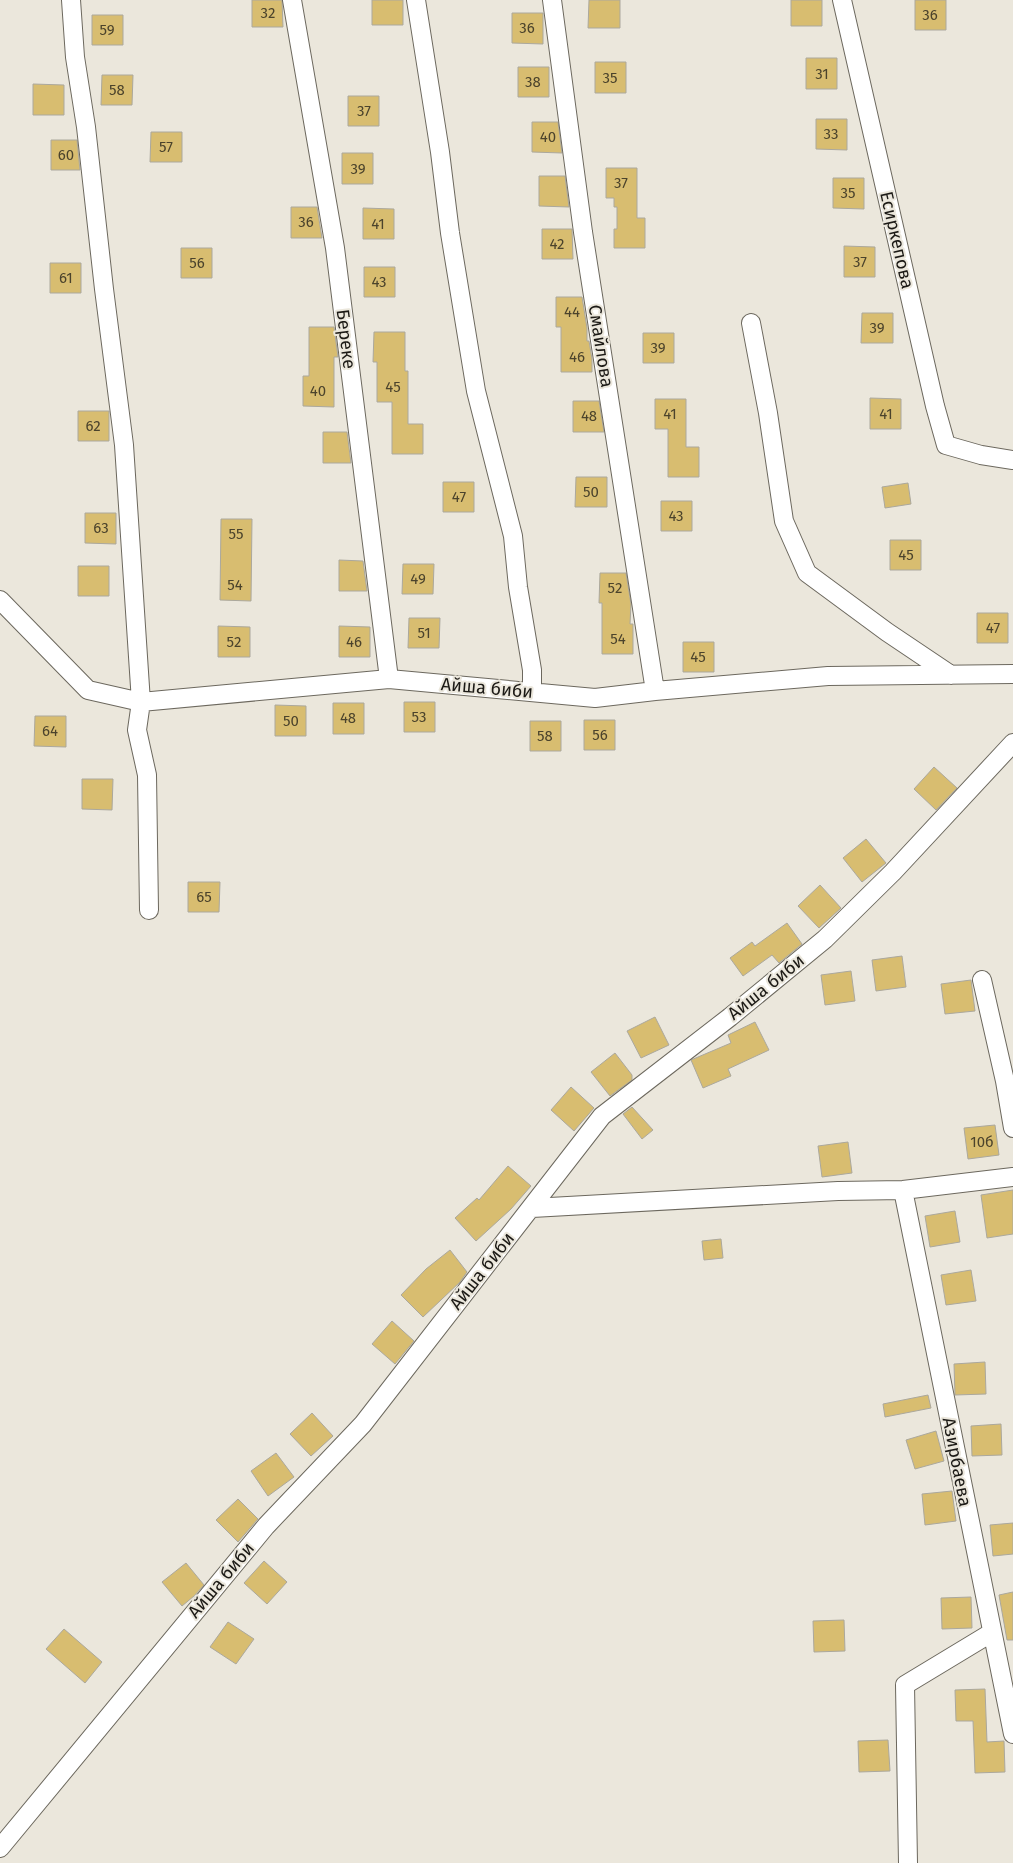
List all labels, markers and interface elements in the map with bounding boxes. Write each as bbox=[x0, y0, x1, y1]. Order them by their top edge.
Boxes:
house number: 32 bbox=[261, 4, 275, 22]
house number: 36 bbox=[922, 6, 938, 24]
house number: 36 bbox=[519, 19, 535, 37]
house number: 59 bbox=[99, 21, 115, 39]
house number: 31 bbox=[815, 65, 829, 83]
house number: 35 bbox=[602, 69, 618, 87]
house number: 38 bbox=[525, 73, 541, 91]
house number: 58 bbox=[109, 81, 125, 99]
house number: 37 bbox=[357, 102, 371, 120]
house number: 33 bbox=[824, 125, 838, 143]
house number: 40 bbox=[540, 128, 556, 146]
house number: 57 bbox=[159, 138, 173, 156]
house number: 60 bbox=[58, 146, 74, 164]
house number: 39 bbox=[350, 160, 366, 178]
house number: 37 bbox=[614, 174, 628, 192]
house number: 35 bbox=[840, 184, 856, 202]
street label: Есиркепова bbox=[875, 189, 919, 291]
house number: 36 bbox=[298, 213, 314, 231]
house number: 41 bbox=[371, 215, 385, 233]
house number: 42 bbox=[549, 235, 565, 253]
house number: 37 bbox=[853, 253, 867, 271]
house number: 56 bbox=[189, 254, 205, 272]
house number: 61 bbox=[59, 269, 73, 287]
house number: 43 bbox=[371, 273, 387, 291]
house number: 44 bbox=[564, 303, 580, 321]
street label: Смайлова bbox=[584, 303, 618, 389]
street label: Береке bbox=[331, 308, 361, 370]
house number: 39 bbox=[869, 319, 885, 337]
house number: 39 bbox=[650, 339, 666, 357]
house number: 46 bbox=[569, 348, 585, 366]
house number: 45 bbox=[385, 378, 401, 396]
house number: 40 bbox=[310, 382, 326, 400]
house number: 41 bbox=[663, 405, 677, 423]
house number: 41 bbox=[879, 405, 893, 423]
house number: 48 bbox=[581, 407, 597, 425]
house number: 62 bbox=[85, 417, 101, 435]
house number: 50 bbox=[583, 483, 599, 501]
house number: 47 bbox=[452, 488, 466, 506]
house number: 43 bbox=[668, 507, 684, 525]
house number: 63 bbox=[93, 519, 109, 537]
house number: 55 bbox=[229, 525, 243, 543]
house number: 45 bbox=[898, 546, 914, 564]
house number: 49 bbox=[410, 570, 426, 588]
house number: 54 bbox=[227, 576, 243, 594]
house number: 52 bbox=[608, 579, 622, 597]
house number: 47 bbox=[986, 619, 1000, 637]
house number: 51 bbox=[417, 624, 431, 642]
house number: 54 bbox=[610, 630, 626, 648]
house number: 52 bbox=[227, 633, 241, 651]
house number: 46 bbox=[346, 633, 362, 651]
house number: 45 bbox=[690, 648, 706, 666]
street label: Айша биби bbox=[440, 673, 534, 703]
house number: 53 bbox=[412, 708, 426, 726]
house number: 48 bbox=[340, 709, 356, 727]
house number: 50 bbox=[283, 712, 299, 730]
house number: 64 bbox=[42, 722, 58, 740]
house number: 56 bbox=[592, 726, 608, 744]
house number: 58 bbox=[537, 727, 553, 745]
house number: 65 bbox=[196, 888, 212, 906]
street label: Айша биби bbox=[723, 949, 809, 1025]
house number: 10б bbox=[970, 1133, 994, 1151]
street label: Айша биби bbox=[445, 1228, 519, 1314]
street label: Азирбаева bbox=[938, 1416, 976, 1508]
street label: Айша биби bbox=[183, 1538, 259, 1622]

